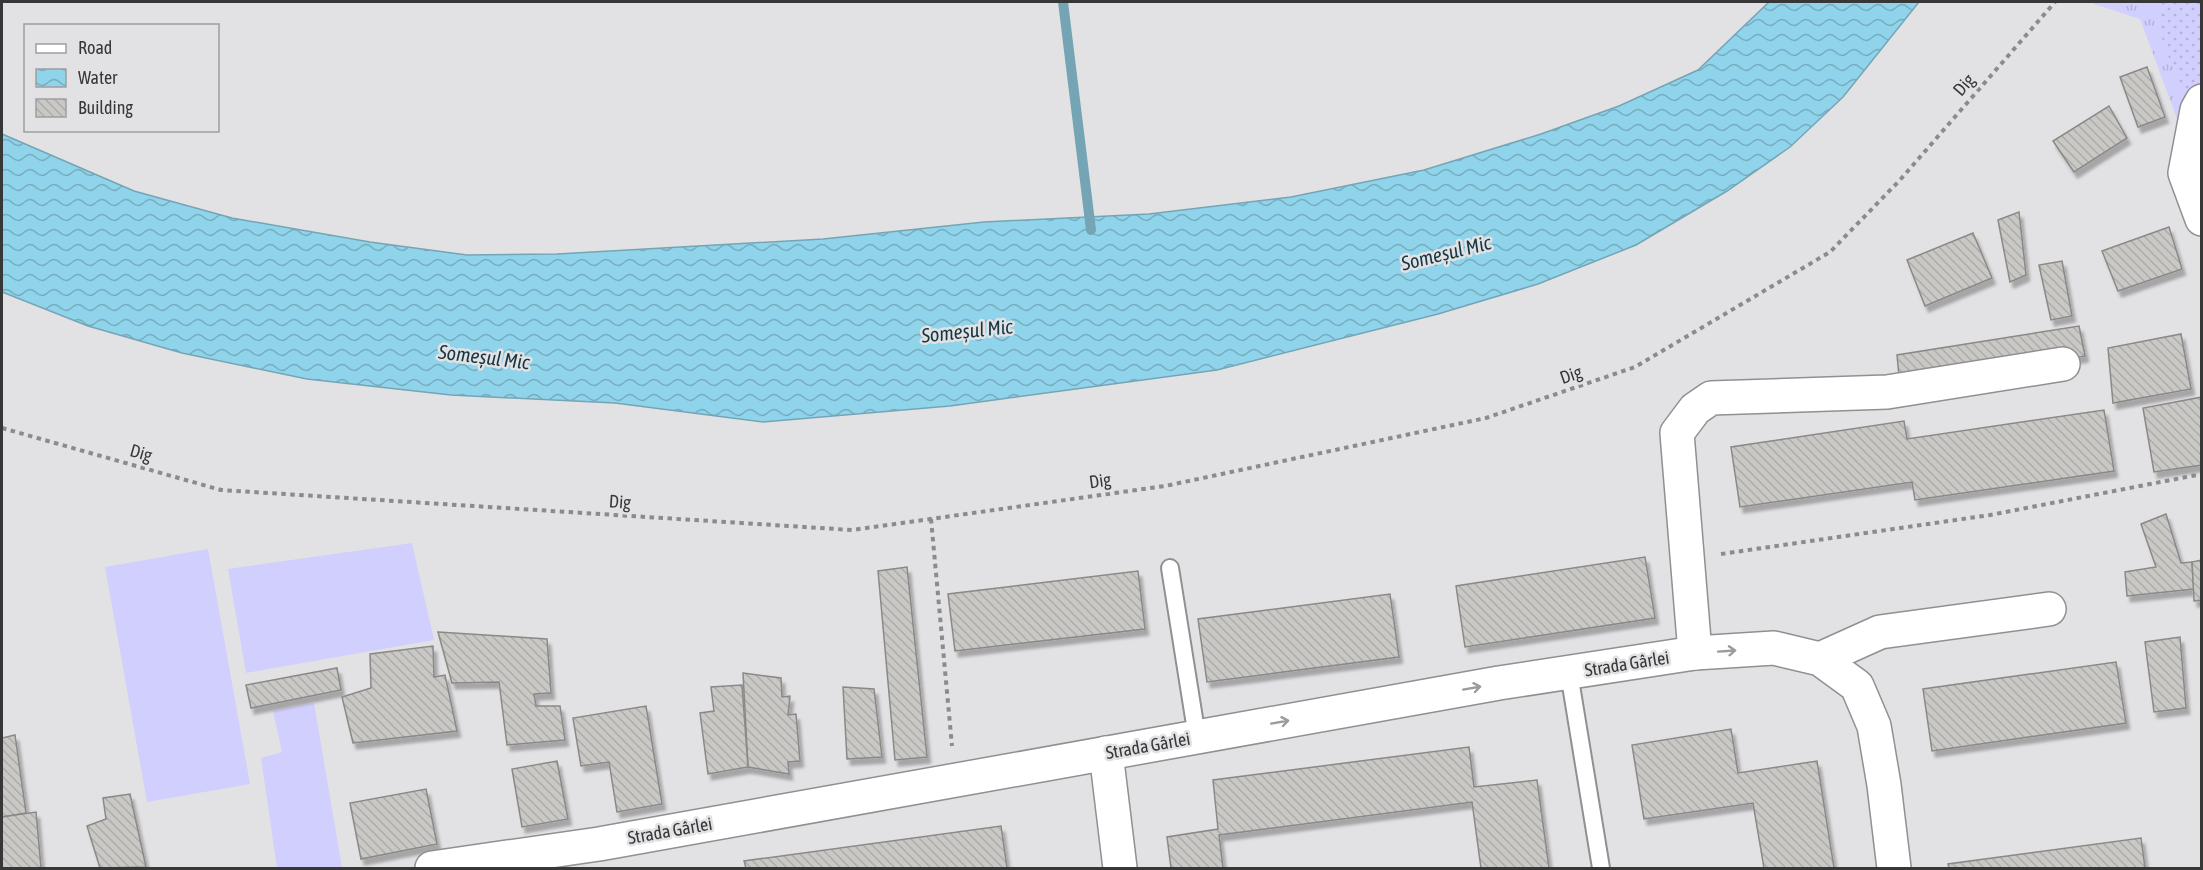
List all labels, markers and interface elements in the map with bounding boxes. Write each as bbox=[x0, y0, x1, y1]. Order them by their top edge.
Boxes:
legend bbox=[24, 24, 219, 132]
text: Road bbox=[78, 37, 112, 58]
text: Water bbox=[78, 67, 118, 88]
street label: Dig bbox=[1948, 69, 1979, 100]
text: Building bbox=[78, 97, 133, 118]
water label: Someșul Mic bbox=[1398, 230, 1494, 275]
water label: Someșul Mic bbox=[919, 314, 1014, 347]
water label: Someșul Mic bbox=[436, 339, 531, 374]
street label: Dig bbox=[1557, 361, 1585, 388]
street label: Dig bbox=[128, 439, 155, 466]
street label: Dig bbox=[1088, 469, 1113, 492]
street label: Dig bbox=[608, 490, 632, 513]
one-way arrow bbox=[1717, 645, 1737, 656]
street label: Strada Gârlei bbox=[1583, 646, 1671, 681]
one-way arrow bbox=[1462, 682, 1481, 693]
one-way arrow bbox=[1270, 716, 1289, 727]
street label: Strada Gârlei bbox=[1104, 728, 1192, 763]
street label: Strada Gârlei bbox=[626, 813, 714, 848]

